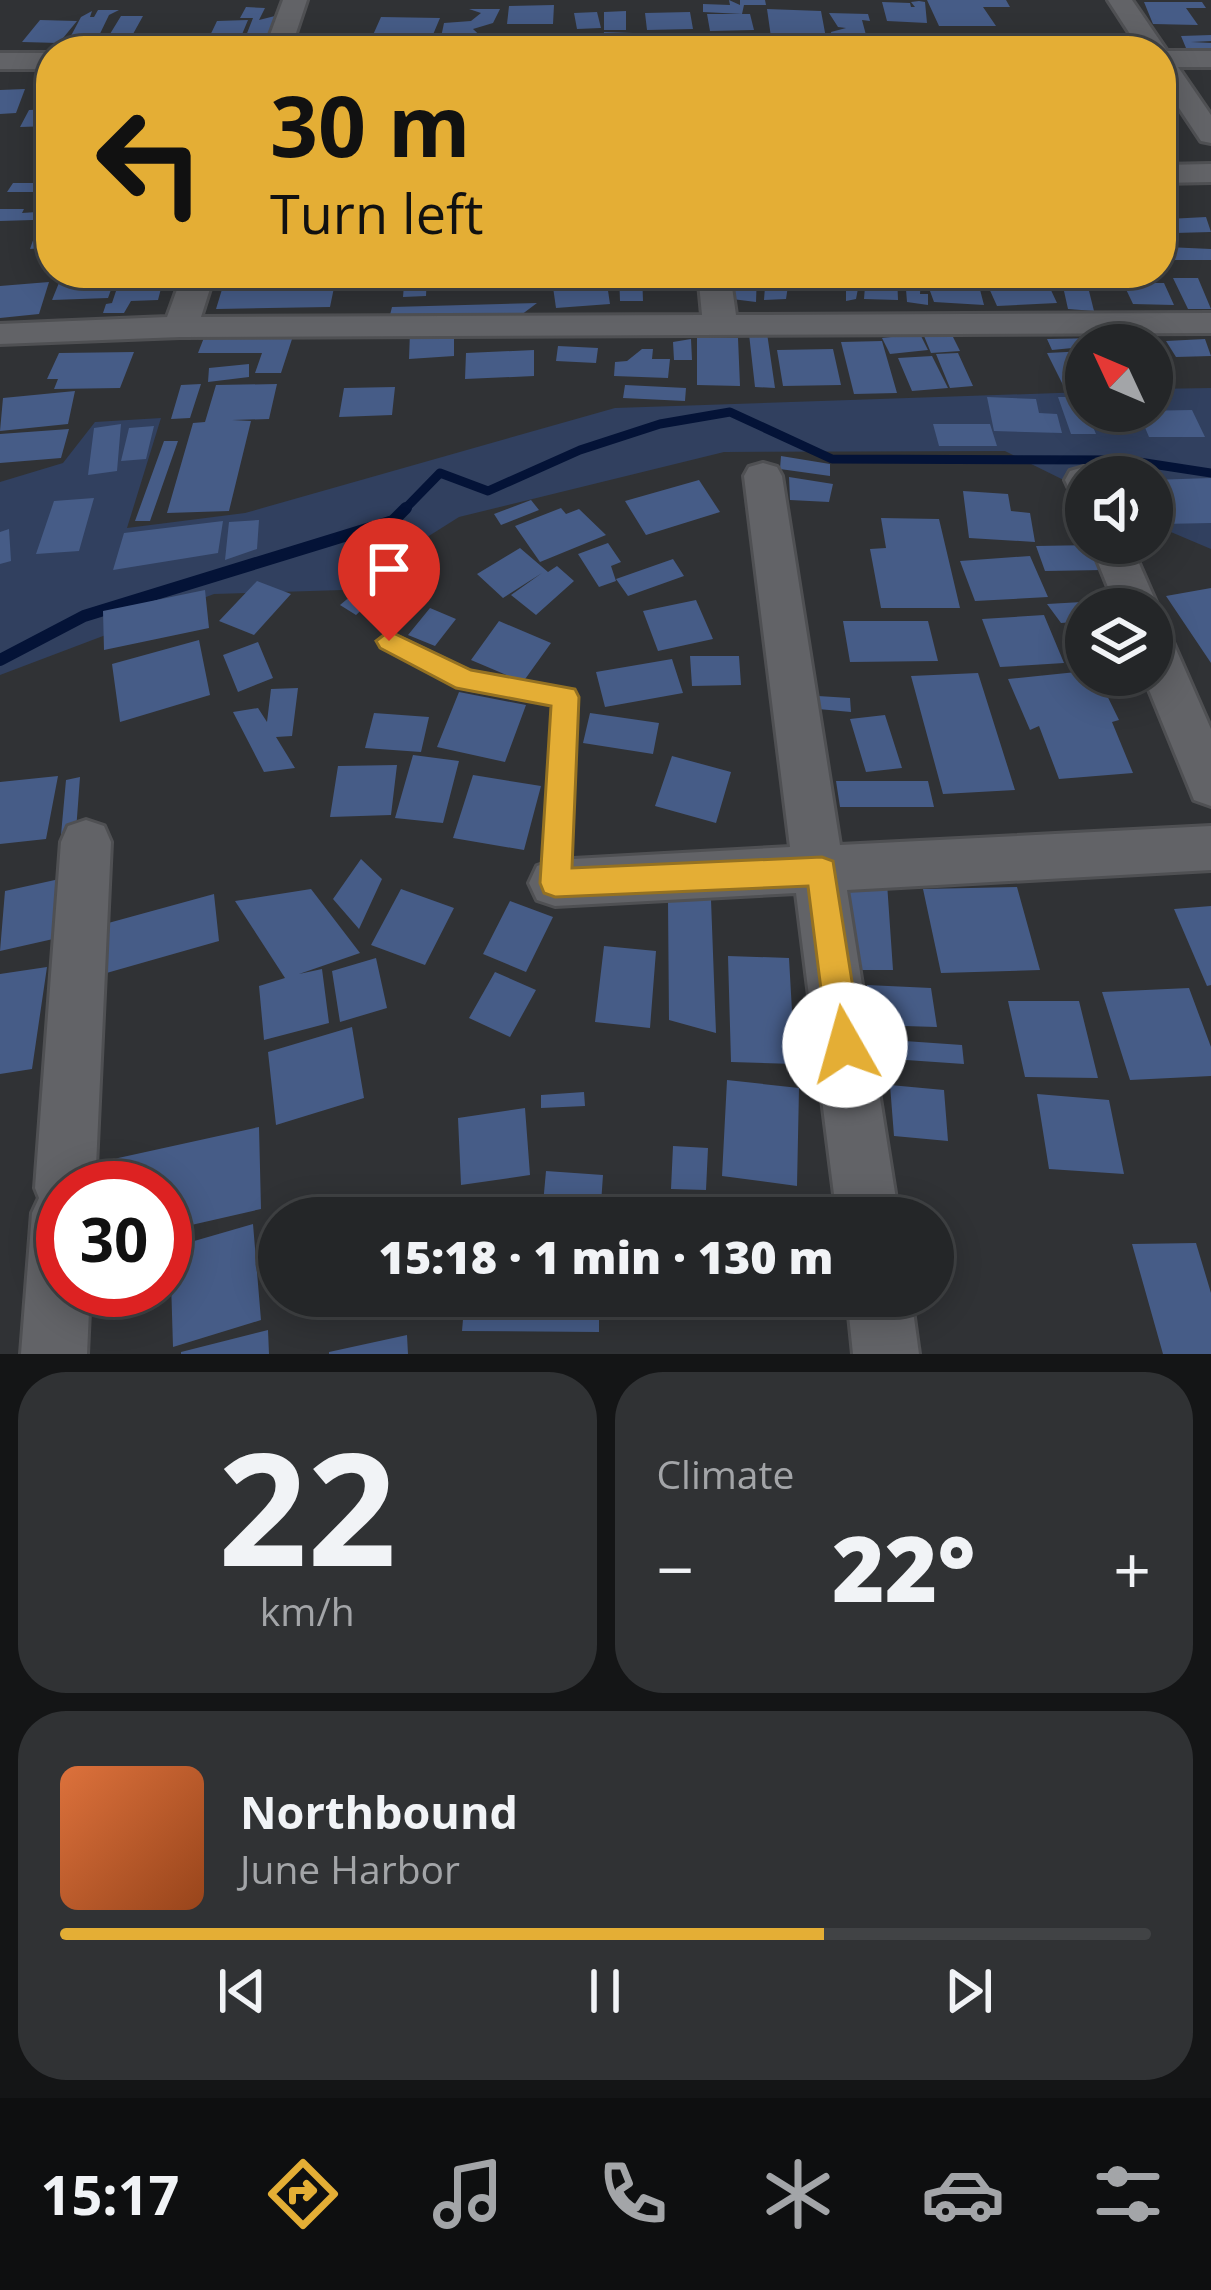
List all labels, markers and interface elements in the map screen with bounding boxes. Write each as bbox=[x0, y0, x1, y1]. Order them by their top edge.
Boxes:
text: 30 m bbox=[270, 67, 470, 182]
icon: left bbox=[72, 84, 228, 240]
text: Turn left bbox=[270, 176, 483, 250]
north arrow bbox=[1065, 324, 1173, 432]
map controls bbox=[1065, 324, 1173, 696]
button: sound bbox=[1065, 456, 1173, 564]
pin bbox=[338, 518, 440, 641]
icon: arrive bbox=[356, 536, 422, 602]
button: layers bbox=[1065, 588, 1173, 696]
position arrow bbox=[782, 982, 908, 1108]
speed limit sign: 30 bbox=[36, 1161, 192, 1317]
text: 15:18 · 1 min · 130 m bbox=[379, 1226, 833, 1287]
text: 22 bbox=[218, 1399, 396, 1612]
text: Climate bbox=[657, 1447, 794, 1500]
text: 22° bbox=[832, 1506, 975, 1628]
text: − bbox=[657, 1523, 694, 1613]
text: + bbox=[1113, 1523, 1151, 1613]
text: km/h bbox=[260, 1584, 355, 1637]
text: Northbound bbox=[240, 1781, 518, 1842]
text: June Harbor bbox=[240, 1842, 460, 1895]
icon: previous bbox=[209, 1958, 275, 2024]
icon: pause bbox=[572, 1958, 638, 2024]
icon: next bbox=[936, 1958, 1002, 2024]
icon: directions bbox=[261, 2152, 345, 2236]
icon: music bbox=[426, 2152, 510, 2236]
icon: phone bbox=[591, 2152, 675, 2236]
icon: climate bbox=[756, 2152, 840, 2236]
icon: car bbox=[921, 2152, 1005, 2236]
icon: filters bbox=[1086, 2152, 1170, 2236]
text: 15:17 bbox=[41, 2157, 179, 2231]

